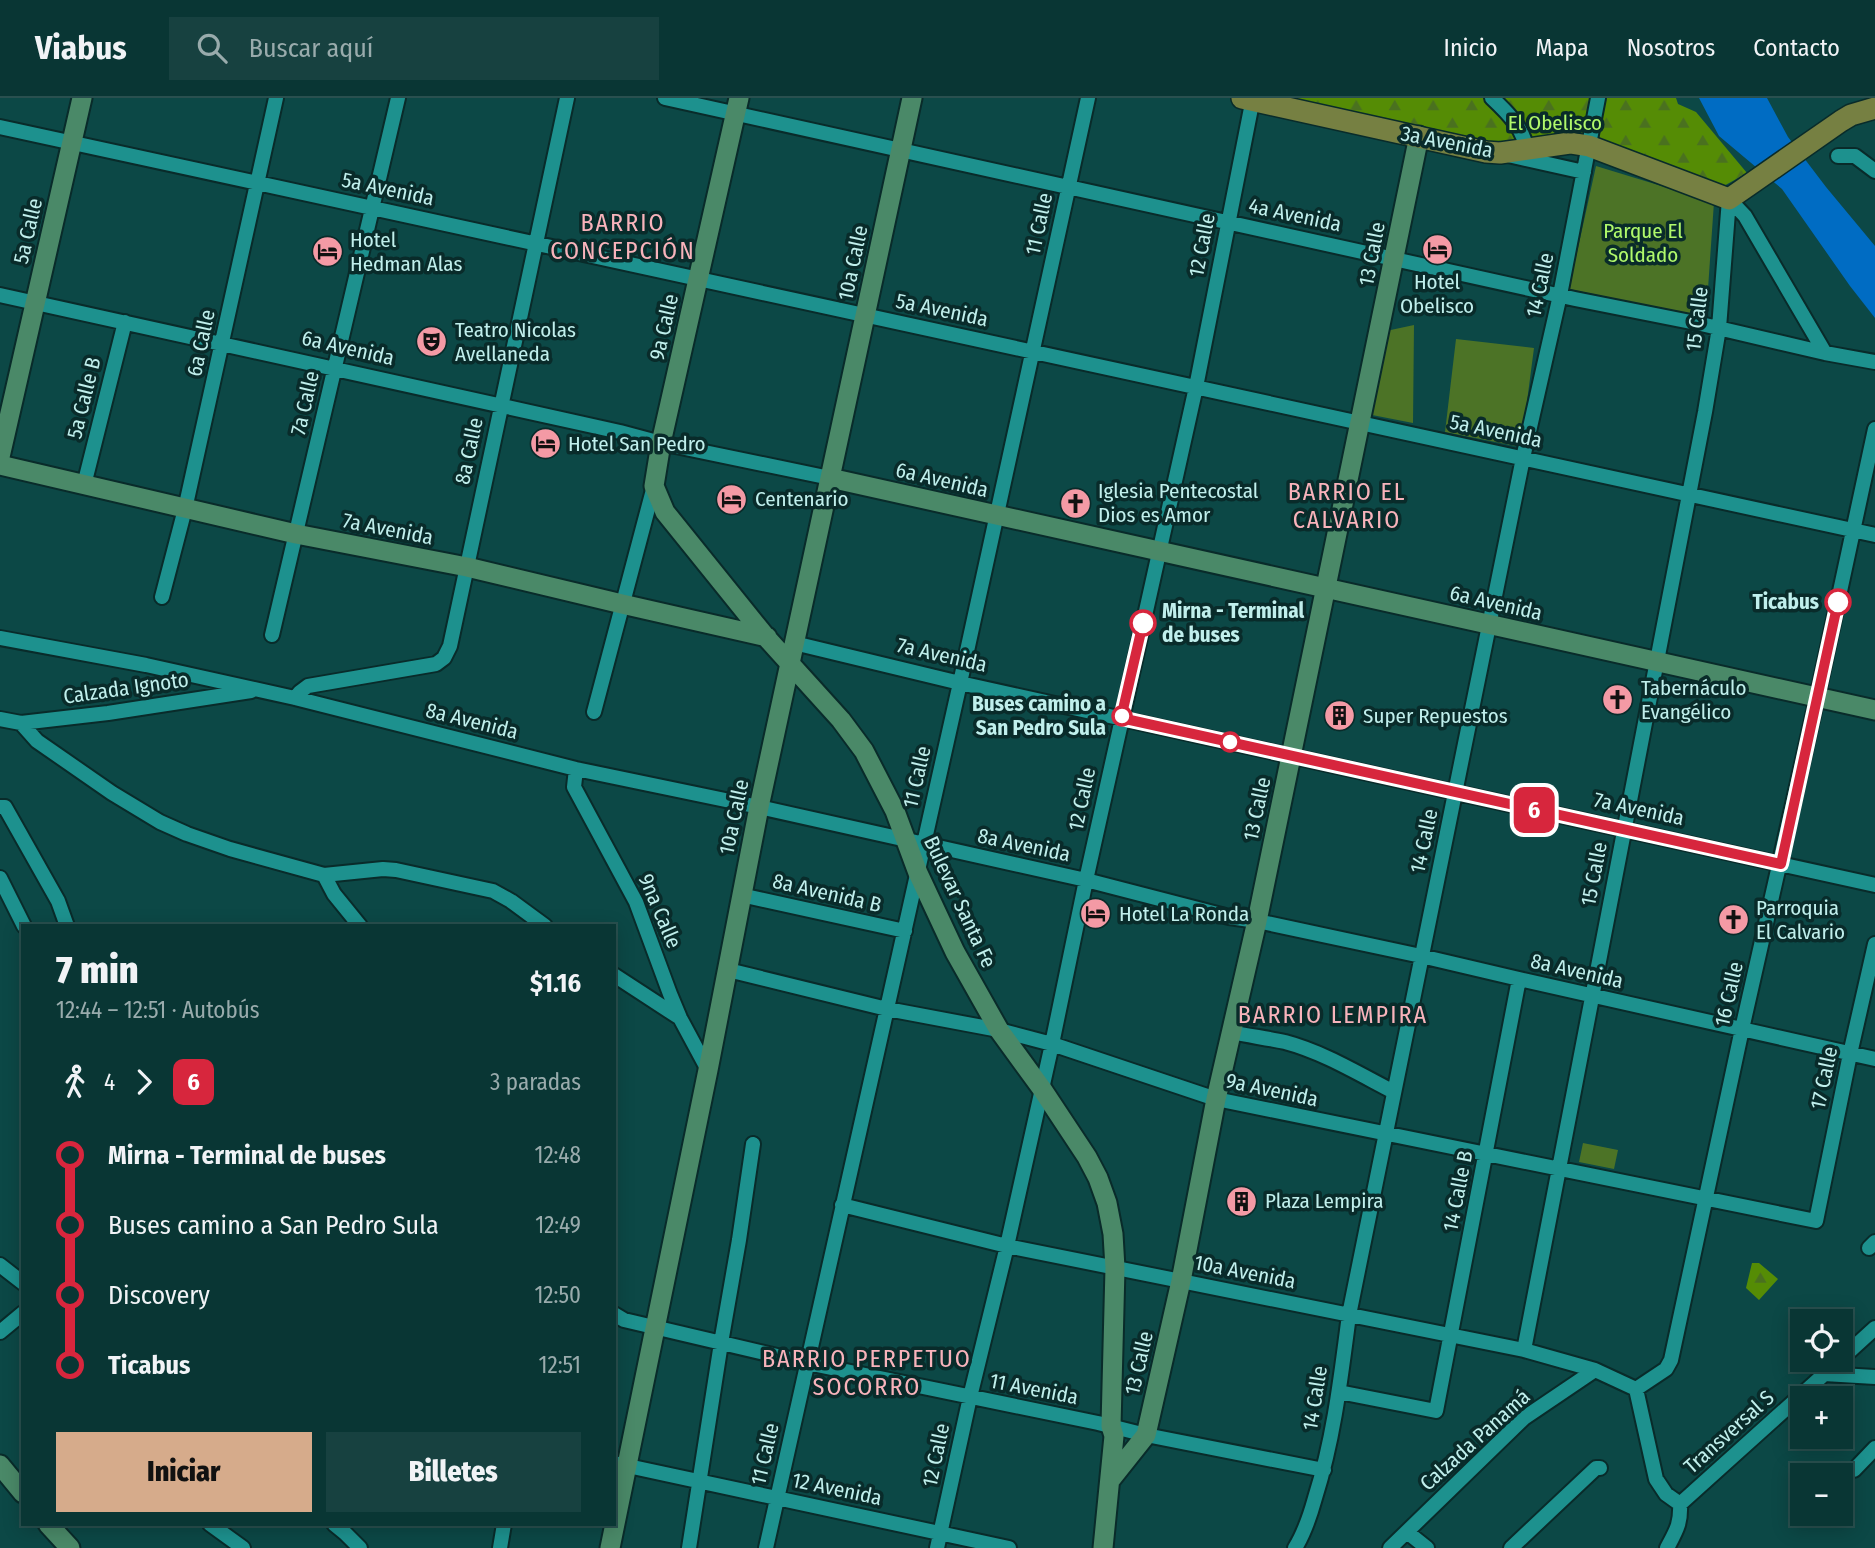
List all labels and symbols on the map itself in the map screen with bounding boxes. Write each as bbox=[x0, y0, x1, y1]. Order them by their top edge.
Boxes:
park label: El Obelisco bbox=[1508, 110, 1602, 136]
street label: 3a Avenida bbox=[1399, 120, 1495, 164]
street label: 5a Avenida bbox=[340, 167, 436, 211]
street label: 11 Calle bbox=[1020, 191, 1058, 257]
street label: 4a Avenida bbox=[1246, 193, 1344, 237]
street label: 5a Calle bbox=[8, 196, 48, 266]
district label: BARRIO CONCEPCIÓN bbox=[550, 209, 696, 265]
street label: 12 Calle bbox=[1183, 211, 1221, 279]
park label: Parque El Soldado bbox=[1603, 218, 1683, 268]
street label: 13 Calle bbox=[1353, 220, 1391, 288]
street label: 10a Calle bbox=[832, 223, 874, 303]
place label: Hotel Hedman Alas bbox=[350, 227, 462, 277]
hotel icon: Hotel Obelisco bbox=[1420, 233, 1454, 267]
hotel icon: Hotel Hedman Alas bbox=[310, 235, 344, 269]
street label: 14 Calle bbox=[1521, 250, 1559, 320]
place label: Hotel Obelisco bbox=[1400, 269, 1474, 319]
street label: 15 Calle bbox=[1680, 285, 1714, 353]
street label: 5a Avenida bbox=[894, 288, 990, 332]
street label: 9a Calle bbox=[644, 291, 684, 363]
street label: 6a Calle bbox=[181, 307, 221, 379]
place label: Teatro Nicolas Avellaneda bbox=[455, 317, 576, 367]
street label: 6a Avenida bbox=[299, 325, 397, 371]
theatre icon: Teatro Nicolas Avellaneda bbox=[415, 325, 449, 359]
street label: 5a Calle B bbox=[61, 354, 107, 442]
street label: 7a Calle bbox=[285, 368, 325, 438]
street label: 5a Avenida bbox=[1448, 409, 1544, 453]
street label: 8a Calle bbox=[449, 415, 489, 487]
hotel icon: Hotel San Pedro bbox=[528, 427, 562, 461]
place label: Hotel San Pedro bbox=[568, 431, 706, 457]
street label: 6a Avenida bbox=[893, 457, 991, 503]
place label: Iglesia Pentecostal Dios es Amor bbox=[1098, 478, 1259, 528]
district label: BARRIO EL CALVARIO bbox=[1288, 478, 1406, 534]
hotel icon: Centenario bbox=[715, 482, 749, 516]
place label: Centenario bbox=[755, 486, 849, 512]
church icon: Iglesia Pentecostal Dios es Amor bbox=[1058, 486, 1092, 520]
street label: 7a Avenida bbox=[341, 507, 435, 551]
street label: 6a Avenida bbox=[1447, 580, 1545, 626]
place label: Ticabus bbox=[1752, 589, 1819, 615]
marker: Ticabus bbox=[1825, 589, 1851, 615]
place label: Mirna - Terminal de buses bbox=[1162, 598, 1304, 648]
marker: Mirna - Terminal de buses bbox=[1130, 610, 1156, 636]
street label: 7a Avenida bbox=[894, 632, 990, 678]
street label: Calzada Ignoto bbox=[62, 666, 190, 710]
place label: Tabernáculo Evangélico bbox=[1641, 675, 1746, 725]
church icon: Tabernáculo Evangélico bbox=[1601, 683, 1635, 717]
place label: Buses camino a San Pedro Sula bbox=[972, 691, 1106, 741]
street label: 8a Avenida bbox=[423, 697, 521, 745]
building icon: Super Repuestos bbox=[1323, 699, 1357, 733]
place label: Super Repuestos bbox=[1363, 703, 1508, 729]
marker: Buses camino a San Pedro Sula bbox=[1112, 706, 1132, 726]
unlabelled marker bbox=[1220, 732, 1240, 752]
street label: 11 Calle bbox=[897, 743, 937, 811]
street label: 12 Calle bbox=[1063, 765, 1101, 833]
street label: 13 Calle bbox=[1238, 775, 1276, 843]
street label: 10a Calle bbox=[713, 777, 755, 857]
line badge: 6 bbox=[1511, 787, 1557, 833]
street label: 7a Avenida bbox=[1591, 787, 1687, 831]
street label: 14 Calle bbox=[1405, 806, 1443, 876]
street label: 8a Avenida bbox=[975, 822, 1073, 868]
street label: Bulevar Santa Fe bbox=[918, 832, 1002, 972]
street label: 15 Calle bbox=[1575, 840, 1613, 908]
street label: 8a Avenida B bbox=[770, 868, 884, 918]
street label: 9na Calle bbox=[633, 870, 687, 952]
place label: Parroquia El Calvario bbox=[1756, 895, 1845, 945]
hotel icon: Hotel La Ronda bbox=[1079, 897, 1113, 931]
place label: Hotel La Ronda bbox=[1119, 901, 1249, 927]
church icon: Parroquia El Calvario bbox=[1716, 903, 1750, 937]
street label: 8a Avenida bbox=[1528, 948, 1626, 994]
street label: 16 Calle bbox=[1709, 959, 1749, 1029]
district label: BARRIO LEMPIRA bbox=[1238, 1001, 1428, 1029]
street label: 17 Calle bbox=[1805, 1044, 1843, 1112]
street label: 9a Avenida bbox=[1223, 1068, 1321, 1112]
street label: 14 Calle B bbox=[1437, 1148, 1479, 1234]
building icon: Plaza Lempira bbox=[1225, 1184, 1259, 1218]
place label: Plaza Lempira bbox=[1265, 1188, 1384, 1214]
street label: 10a Avenida bbox=[1192, 1249, 1298, 1295]
street label: 13 Calle bbox=[1119, 1329, 1159, 1397]
district label: BARRIO PERPETUO SOCORRO bbox=[762, 1345, 972, 1401]
street label: 14 Calle bbox=[1297, 1364, 1333, 1432]
street label: 11 Avenida bbox=[988, 1368, 1080, 1410]
street label: Calzada Panamá bbox=[1415, 1384, 1535, 1496]
street label: Transversal S bbox=[1679, 1385, 1779, 1479]
street label: 11 Calle bbox=[745, 1420, 785, 1488]
street label: 12 Calle bbox=[917, 1421, 955, 1489]
street label: 12 Avenida bbox=[790, 1467, 884, 1511]

